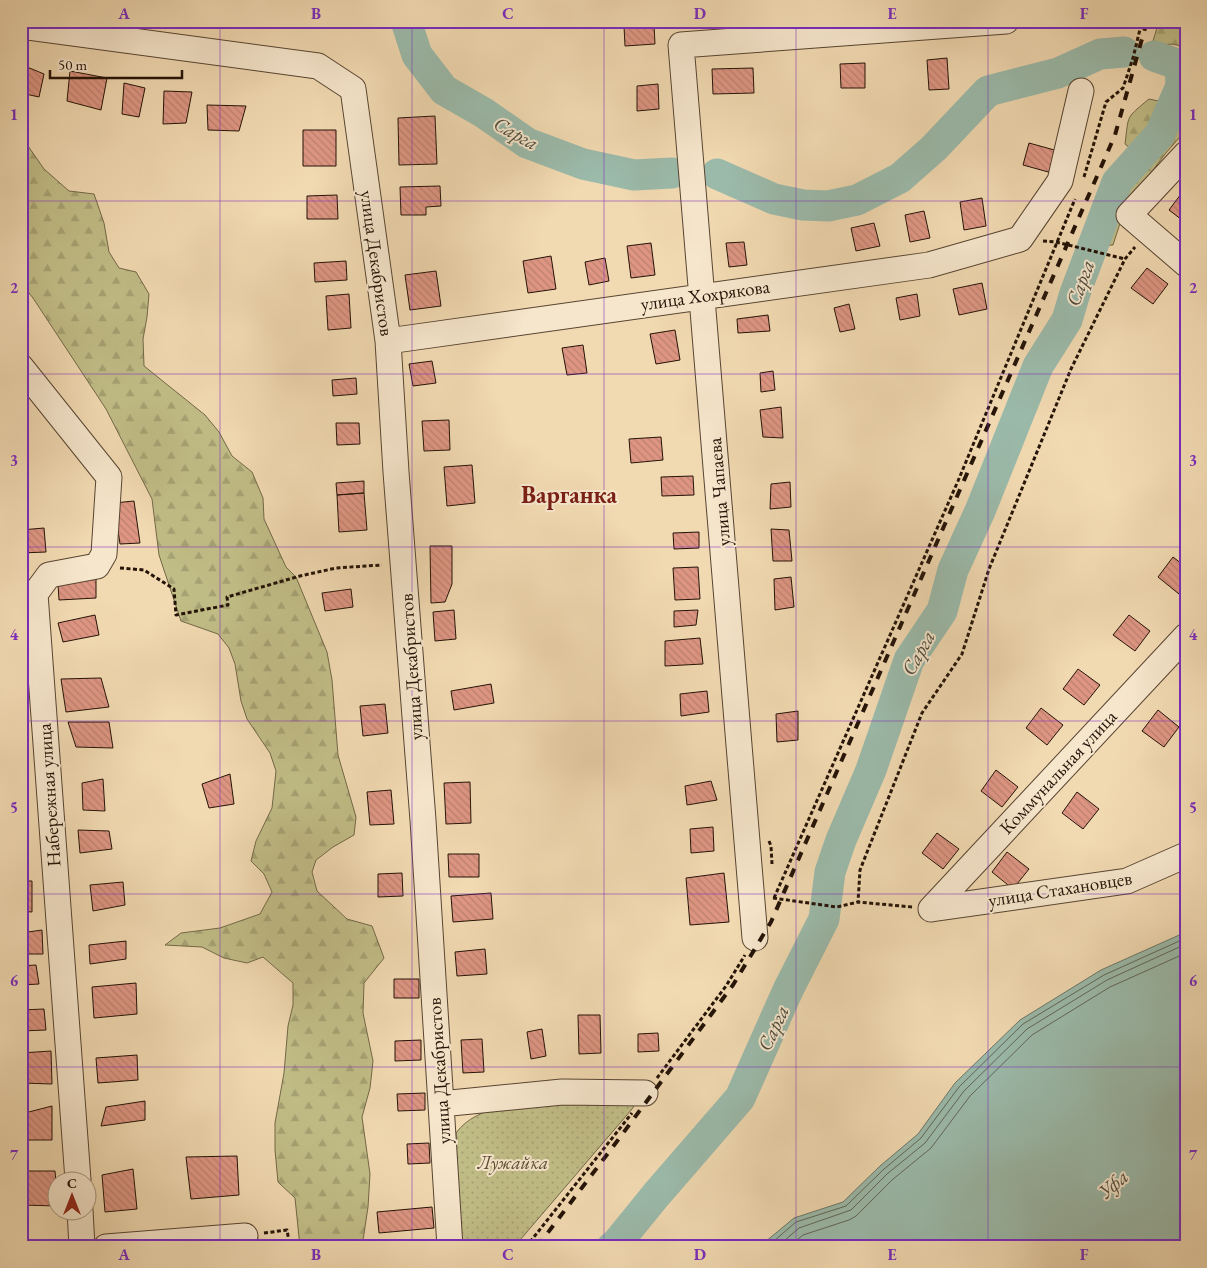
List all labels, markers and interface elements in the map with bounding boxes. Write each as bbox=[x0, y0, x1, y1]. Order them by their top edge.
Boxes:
text: A bbox=[117, 3, 130, 24]
text: B bbox=[311, 3, 321, 24]
text: C bbox=[502, 3, 514, 24]
text: D bbox=[694, 3, 706, 24]
text: E bbox=[887, 3, 897, 24]
text: F bbox=[1080, 3, 1089, 24]
scale bar bbox=[50, 48, 182, 80]
text: 50 m bbox=[58, 55, 87, 74]
text: 1 bbox=[10, 104, 18, 125]
text: 1 bbox=[1189, 104, 1197, 125]
water label: Сарга bbox=[489, 110, 543, 156]
street label: улица Декабристов bbox=[354, 189, 400, 337]
water label: Сарга bbox=[1060, 256, 1100, 310]
street label: улица Хохрякова bbox=[639, 273, 772, 316]
text: 2 bbox=[10, 277, 19, 298]
text: 2 bbox=[1189, 277, 1198, 298]
street label: улица Чапаева bbox=[702, 436, 736, 547]
text: 3 bbox=[10, 450, 18, 471]
text: 3 bbox=[1189, 450, 1197, 471]
district label: Варганка bbox=[521, 479, 618, 510]
street label: улица Декабристов bbox=[393, 593, 429, 741]
text: 4 bbox=[10, 624, 19, 645]
text: 4 bbox=[1189, 624, 1198, 645]
water label: Сарга bbox=[895, 626, 941, 680]
street label: Коммунальная улица bbox=[994, 704, 1123, 840]
street label: Набережная улица bbox=[31, 722, 66, 867]
text: 5 bbox=[10, 797, 18, 818]
text: 5 bbox=[1189, 797, 1197, 818]
street label: улица Стахановцев bbox=[986, 865, 1134, 913]
text: 6 bbox=[10, 970, 19, 991]
text: 6 bbox=[1189, 970, 1198, 991]
street label: улица Декабристов bbox=[421, 997, 457, 1145]
water label: Сарга bbox=[751, 1001, 795, 1055]
text: 7 bbox=[10, 1144, 19, 1165]
text: 7 bbox=[1189, 1144, 1198, 1165]
park label: Лужайка bbox=[477, 1150, 548, 1175]
water label: Уфа bbox=[1092, 1164, 1134, 1204]
north arrow bbox=[48, 1170, 98, 1220]
text: С bbox=[67, 1174, 77, 1192]
text: A bbox=[117, 1244, 130, 1265]
text: B bbox=[311, 1244, 321, 1265]
text: C bbox=[502, 1244, 514, 1265]
text: D bbox=[694, 1244, 706, 1265]
text: E bbox=[887, 1244, 897, 1265]
text: F bbox=[1080, 1244, 1089, 1265]

